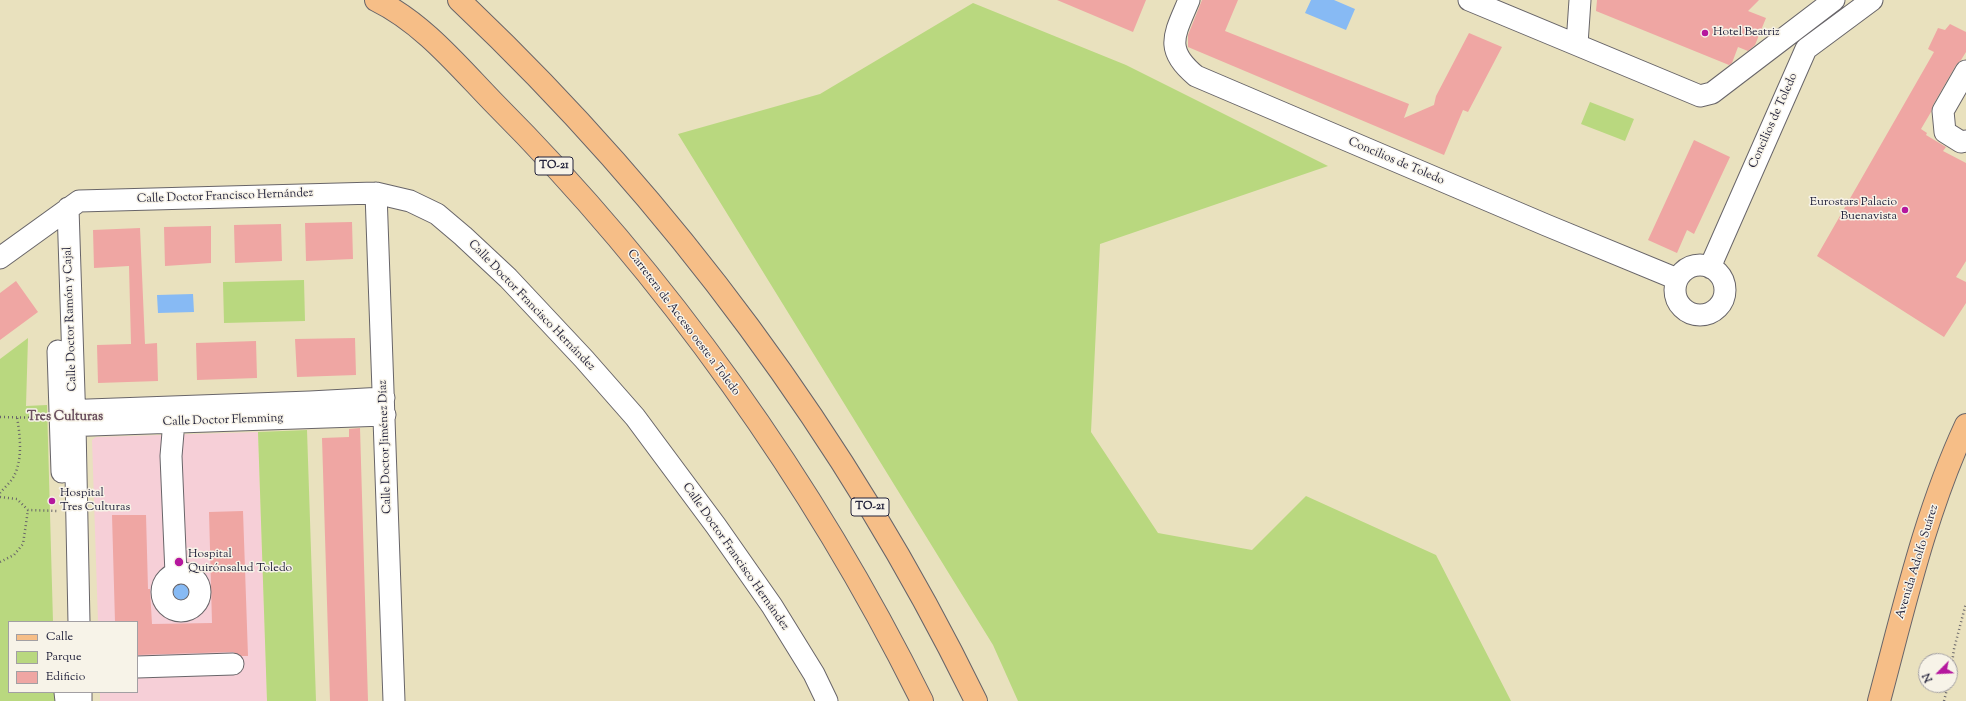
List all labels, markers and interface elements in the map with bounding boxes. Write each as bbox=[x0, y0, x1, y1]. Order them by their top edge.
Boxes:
place label: Hotel Beatriz bbox=[1713, 26, 1780, 40]
marker: Hotel Beatriz bbox=[1700, 28, 1710, 38]
street label: Concilios de Toledo bbox=[1746, 71, 1802, 171]
street label: Concilios de Toledo bbox=[1346, 135, 1446, 189]
road number: TO-21 bbox=[535, 157, 573, 175]
street label: Calle Doctor Francisco Hernández bbox=[137, 187, 313, 207]
place label: Eurostars Palacio Buenavista bbox=[1810, 196, 1897, 224]
marker: Eurostars Palacio Buenavista bbox=[1900, 205, 1910, 215]
street label: Calle Doctor Francisco Hernández bbox=[465, 238, 597, 374]
street label: Calle Doctor Ramón y Cajal bbox=[61, 246, 81, 392]
street label: Carretera de Acceso oeste a Toledo bbox=[623, 247, 743, 399]
street label: Calle Doctor Jiménez Díaz bbox=[376, 380, 396, 514]
district label: Tres Culturas bbox=[27, 410, 103, 426]
street label: Calle Doctor Flemming bbox=[163, 412, 283, 430]
street label: Calle Doctor Francisco Hernández bbox=[678, 481, 792, 633]
place label: Hospital Tres Culturas bbox=[60, 487, 130, 515]
marker: Hospital Tres Culturas bbox=[47, 496, 57, 506]
road number: TO-21 bbox=[851, 498, 889, 516]
street label: Avenida Adolfo Suárez bbox=[1894, 503, 1942, 621]
place label: Hospital Quirónsalud Toledo bbox=[188, 548, 292, 576]
marker: Hospital Quirónsalud Toledo bbox=[173, 556, 185, 568]
legend bbox=[8, 621, 138, 693]
text: Calle bbox=[46, 628, 73, 646]
text: Parque bbox=[46, 648, 82, 666]
north arrow bbox=[1918, 653, 1958, 693]
text: Edificio bbox=[46, 668, 85, 686]
text: N bbox=[1919, 670, 1937, 685]

